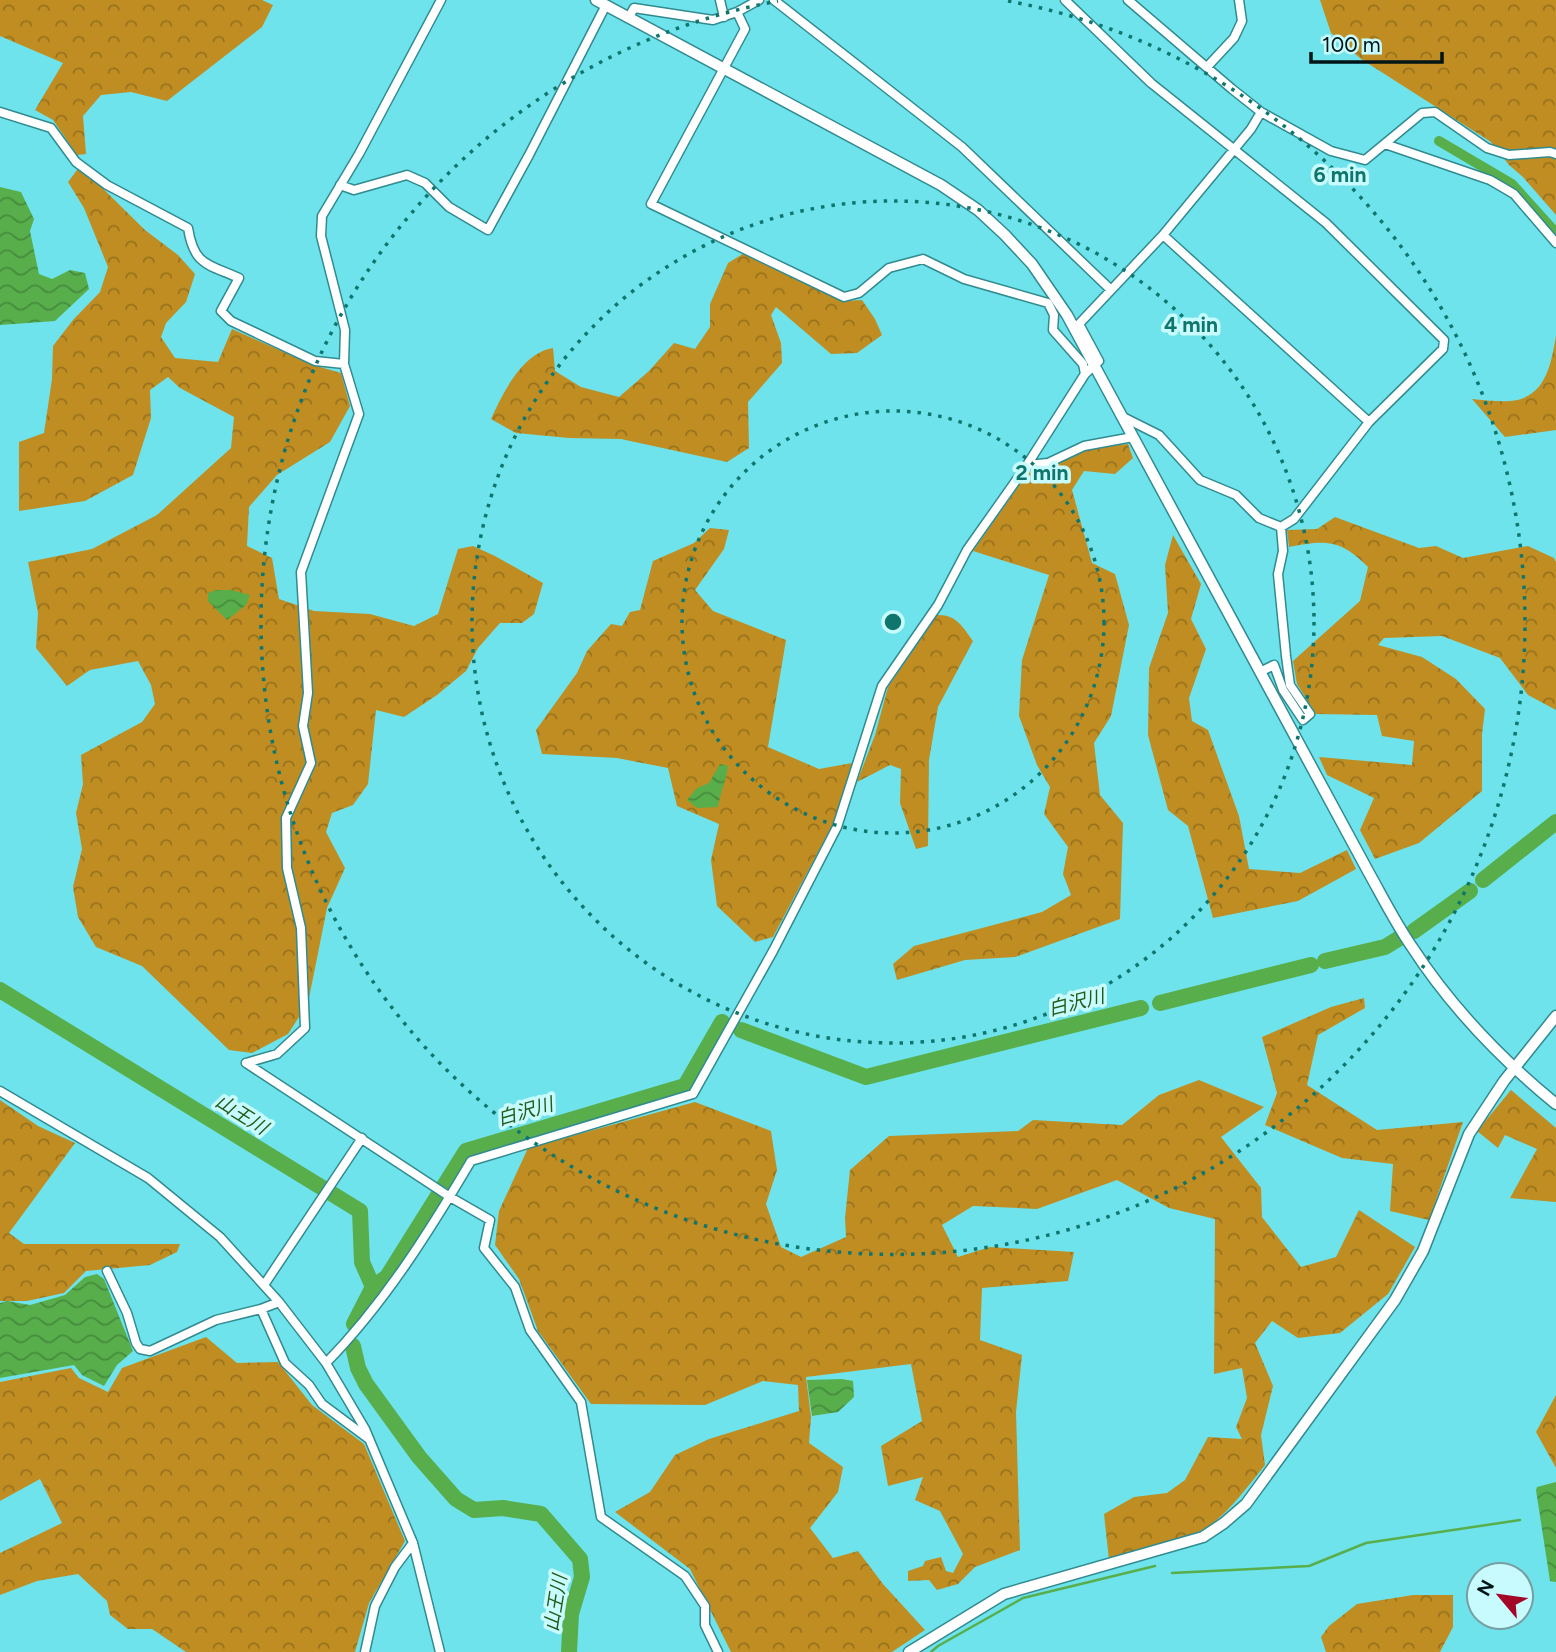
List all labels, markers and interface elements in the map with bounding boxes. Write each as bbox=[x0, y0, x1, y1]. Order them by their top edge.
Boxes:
scale bar bbox=[1311, 21, 1442, 65]
text: 100 m bbox=[1322, 32, 1381, 57]
text: 6 min bbox=[1314, 162, 1366, 187]
text: 4 min bbox=[1164, 312, 1218, 337]
text: 2 min bbox=[1016, 460, 1068, 485]
centre of rings bbox=[881, 610, 905, 634]
water label: 白沢川 bbox=[1046, 984, 1108, 1021]
water label: 山王川 bbox=[211, 1090, 274, 1140]
water label: 白沢川 bbox=[495, 1092, 558, 1130]
north arrow bbox=[1465, 1561, 1535, 1631]
water label: 山王川 bbox=[540, 1571, 572, 1633]
text: N bbox=[1472, 1576, 1499, 1600]

